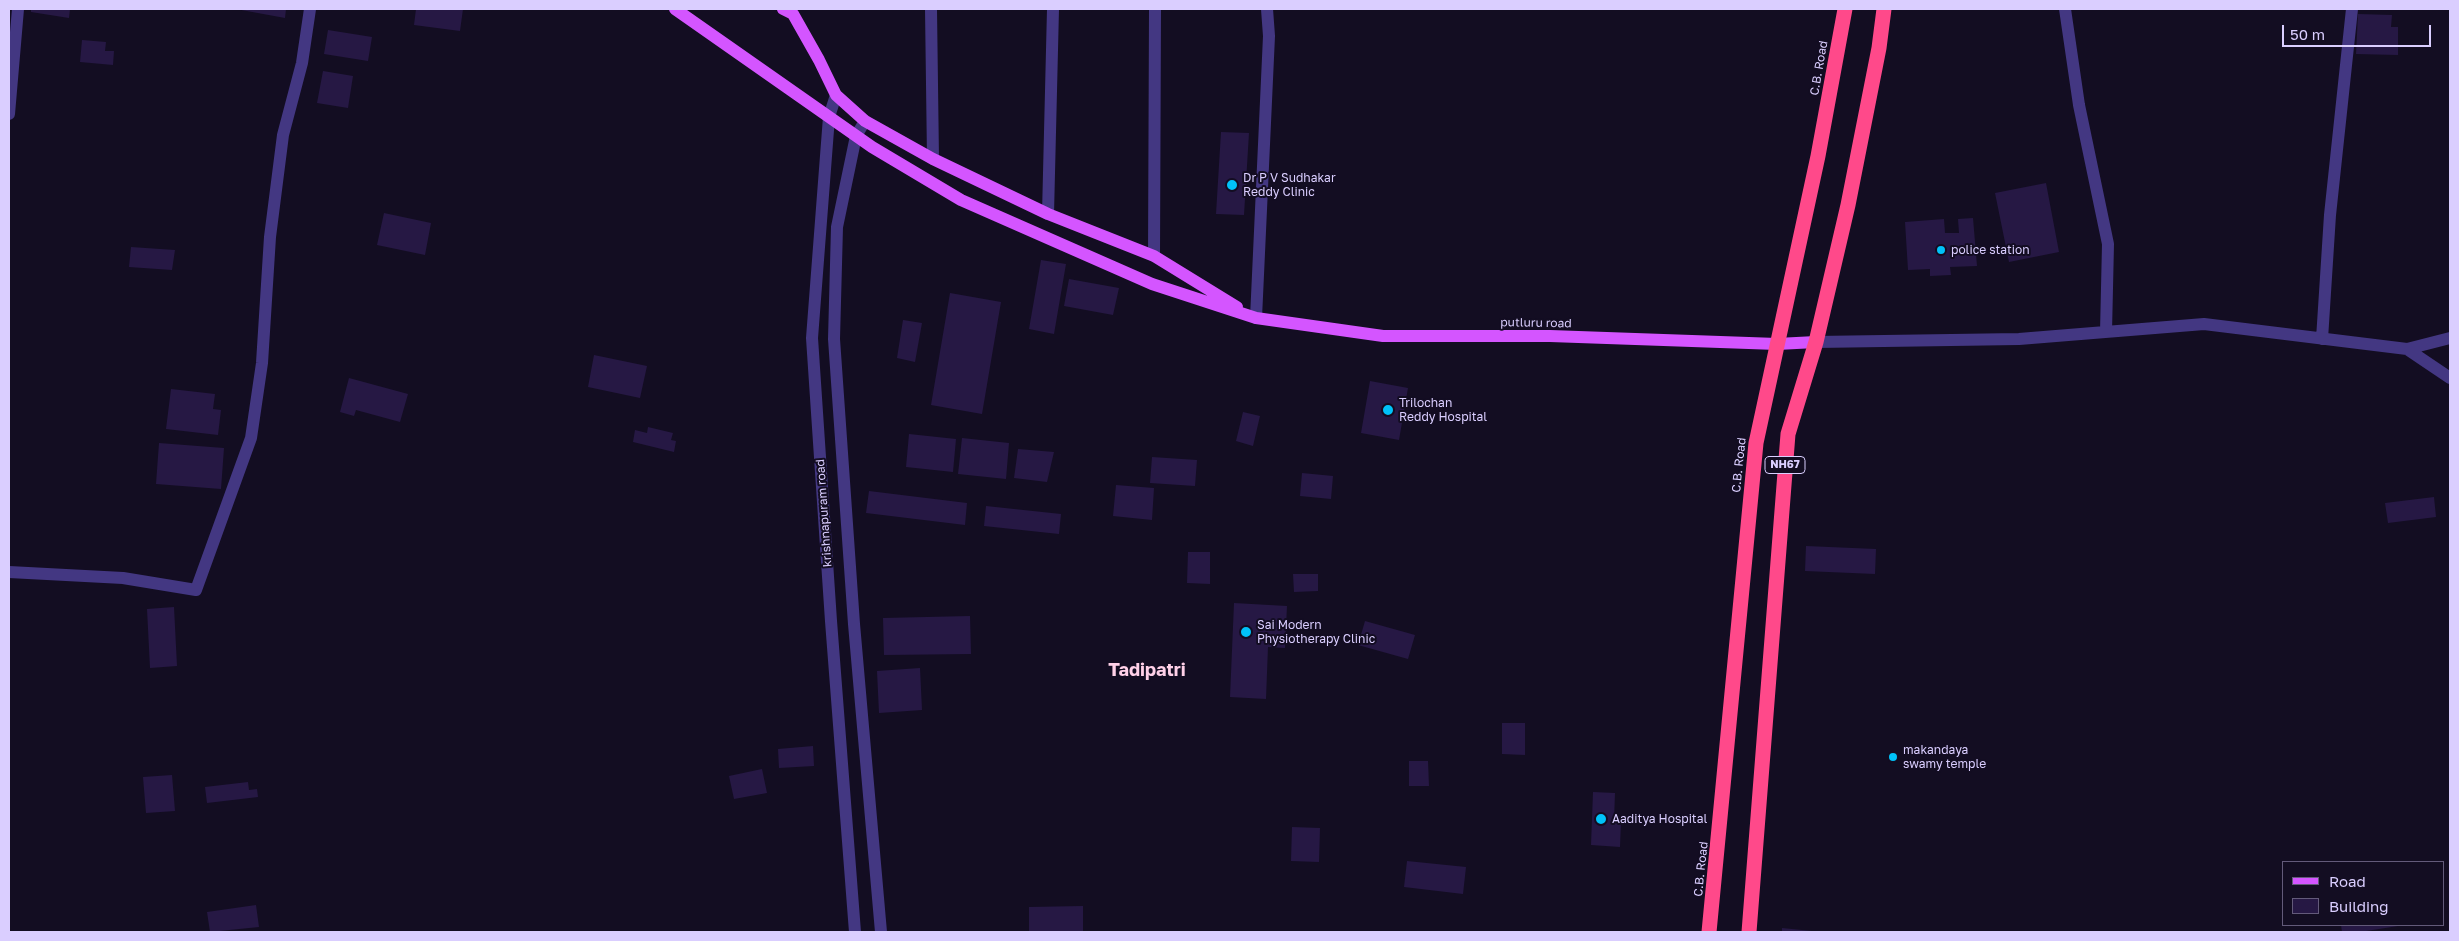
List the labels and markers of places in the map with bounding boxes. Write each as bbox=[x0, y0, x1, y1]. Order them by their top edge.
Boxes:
place label: Dr P V Sudhakar Reddy Clinic bbox=[1243, 171, 1336, 199]
marker: Dr P V Sudhakar Reddy Clinic bbox=[1225, 178, 1239, 192]
place label: police station bbox=[1951, 243, 2030, 257]
marker: police station bbox=[1935, 244, 1947, 256]
place label: Trilochan Reddy Hospital bbox=[1399, 396, 1487, 424]
marker: Trilochan Reddy Hospital bbox=[1381, 403, 1395, 417]
place label: Sai Modern Physiotherapy Clinic bbox=[1257, 618, 1375, 646]
marker: Sai Modern Physiotherapy Clinic bbox=[1239, 625, 1253, 639]
place label: makandaya swamy temple bbox=[1903, 743, 1986, 771]
marker: makandaya swamy temple bbox=[1887, 751, 1899, 763]
marker: Aaditya Hospital bbox=[1594, 812, 1608, 826]
place label: Aaditya Hospital bbox=[1612, 812, 1707, 826]

